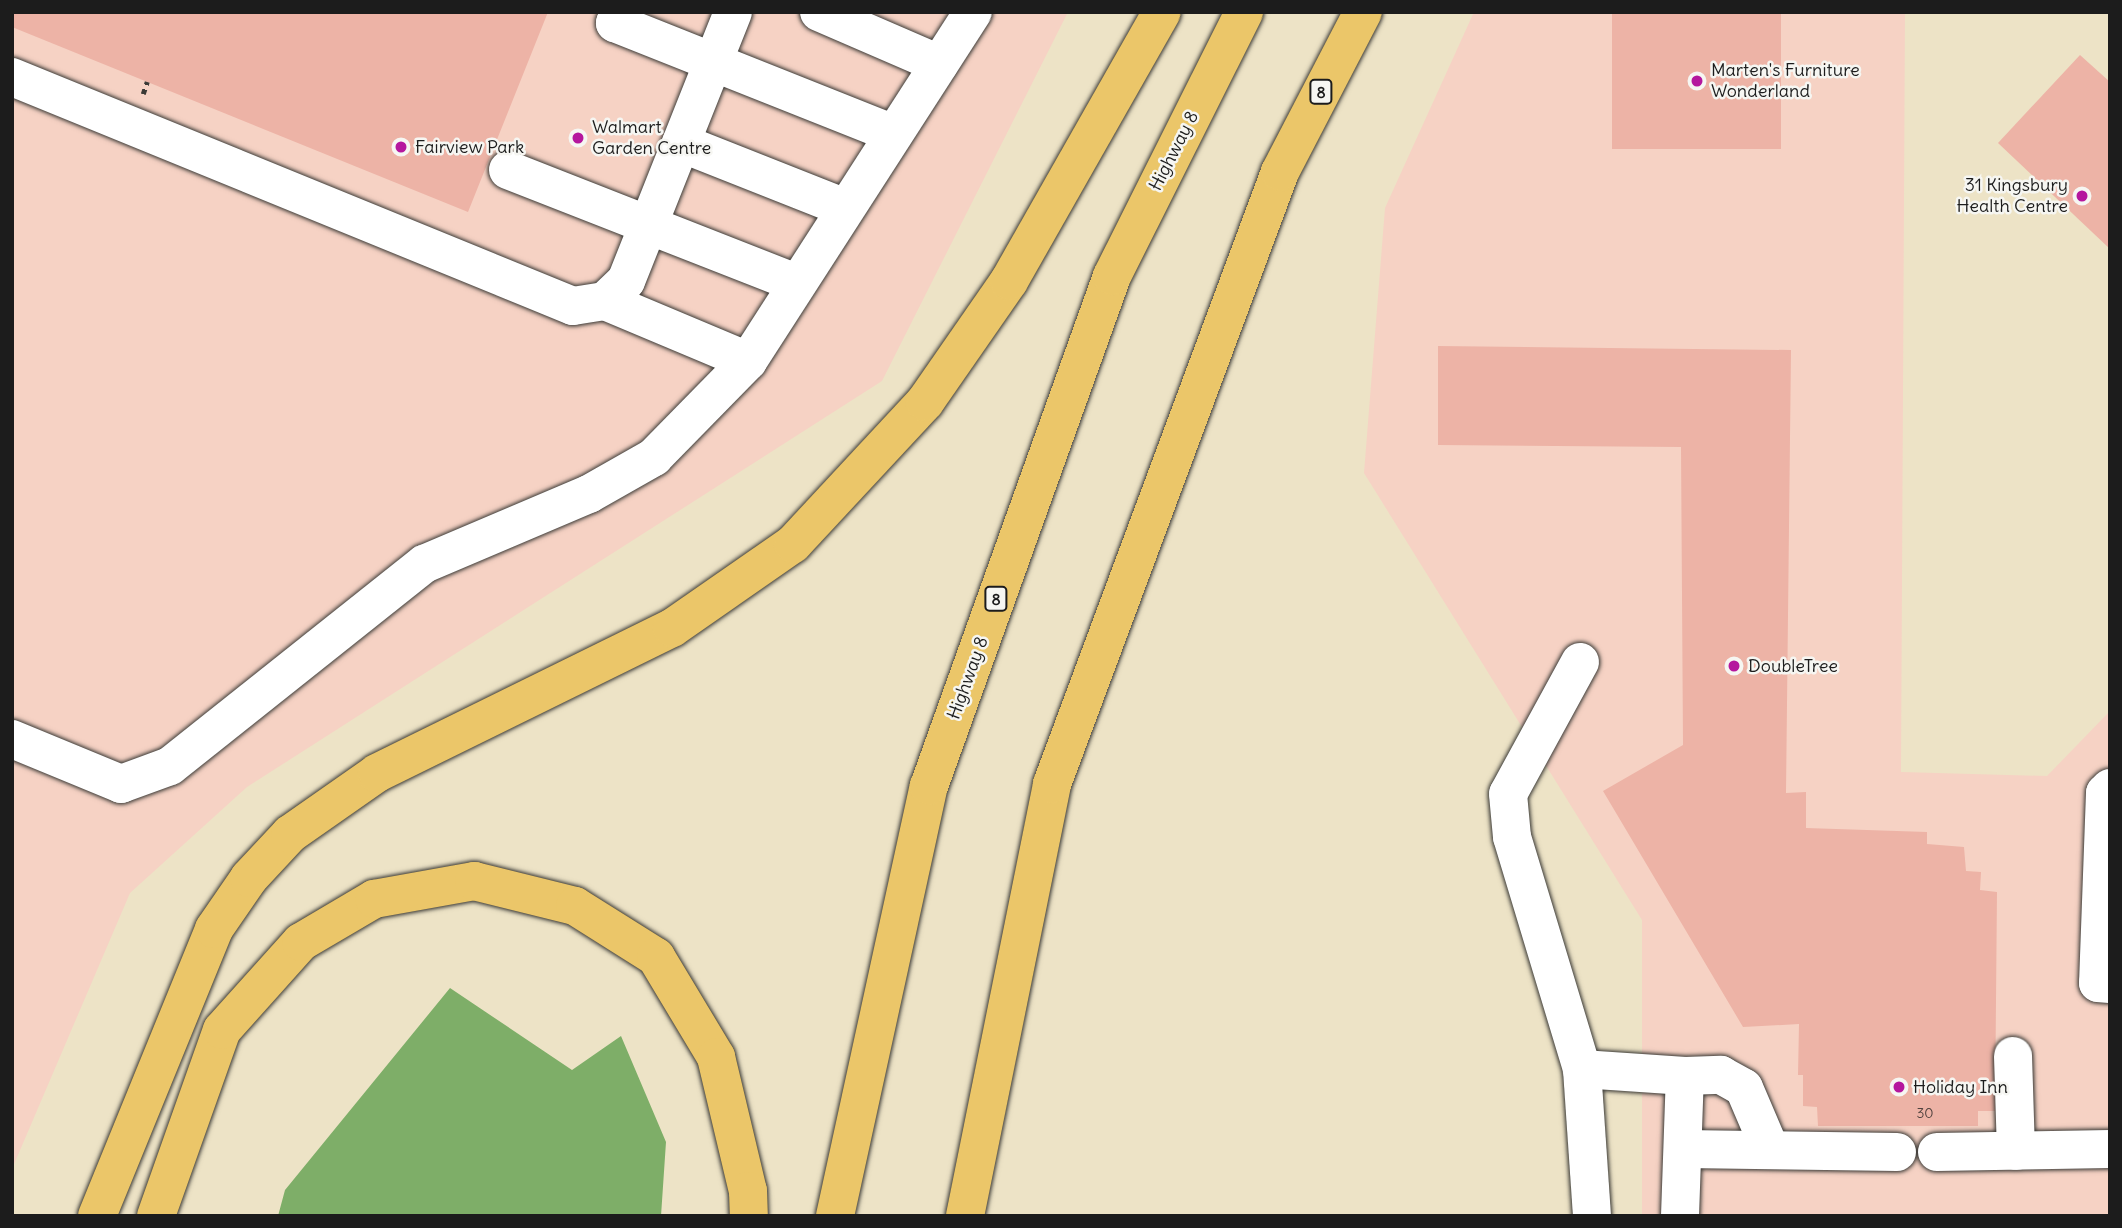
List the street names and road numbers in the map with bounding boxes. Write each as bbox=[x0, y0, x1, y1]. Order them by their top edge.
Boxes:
road number: 8 bbox=[1309, 80, 1333, 104]
street label: Highway 8 bbox=[1145, 108, 1203, 194]
road number: 8 bbox=[984, 586, 1008, 612]
street label: Highway 8 bbox=[943, 634, 993, 722]

